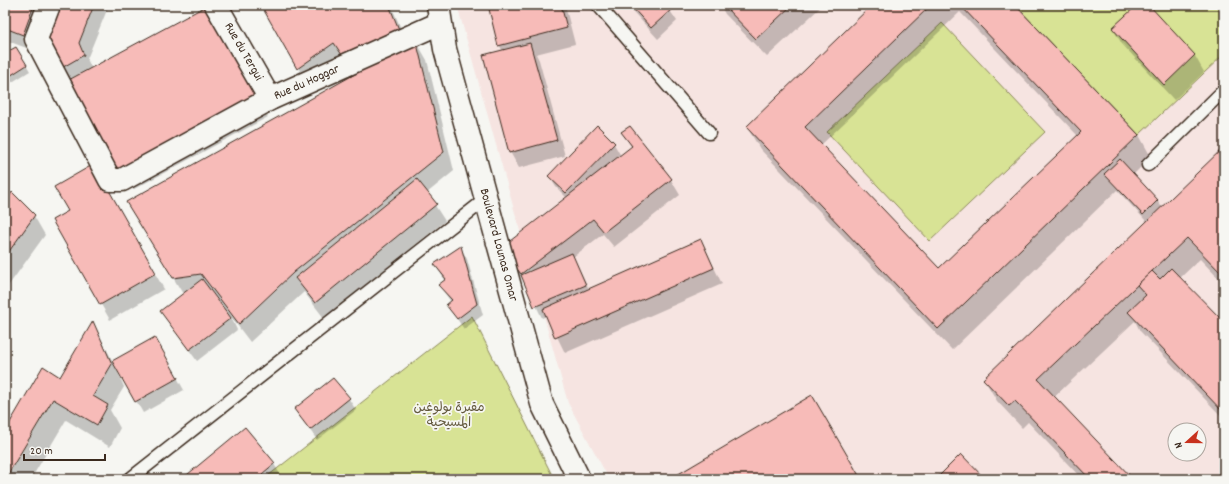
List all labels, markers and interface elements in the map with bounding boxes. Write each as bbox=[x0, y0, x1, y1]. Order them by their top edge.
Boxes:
street label: Rue du Tergui bbox=[219, 19, 268, 85]
street label: Rue du Hoggar bbox=[271, 60, 343, 106]
street label: Boulevard Lounas Omar bbox=[474, 186, 522, 304]
park label: مقبرة بولوغين المسيحية bbox=[414, 399, 484, 433]
north arrow bbox=[1167, 422, 1207, 462]
scale bar bbox=[24, 436, 105, 462]
text: N bbox=[1171, 439, 1188, 450]
text: 20 m bbox=[30, 443, 53, 460]

